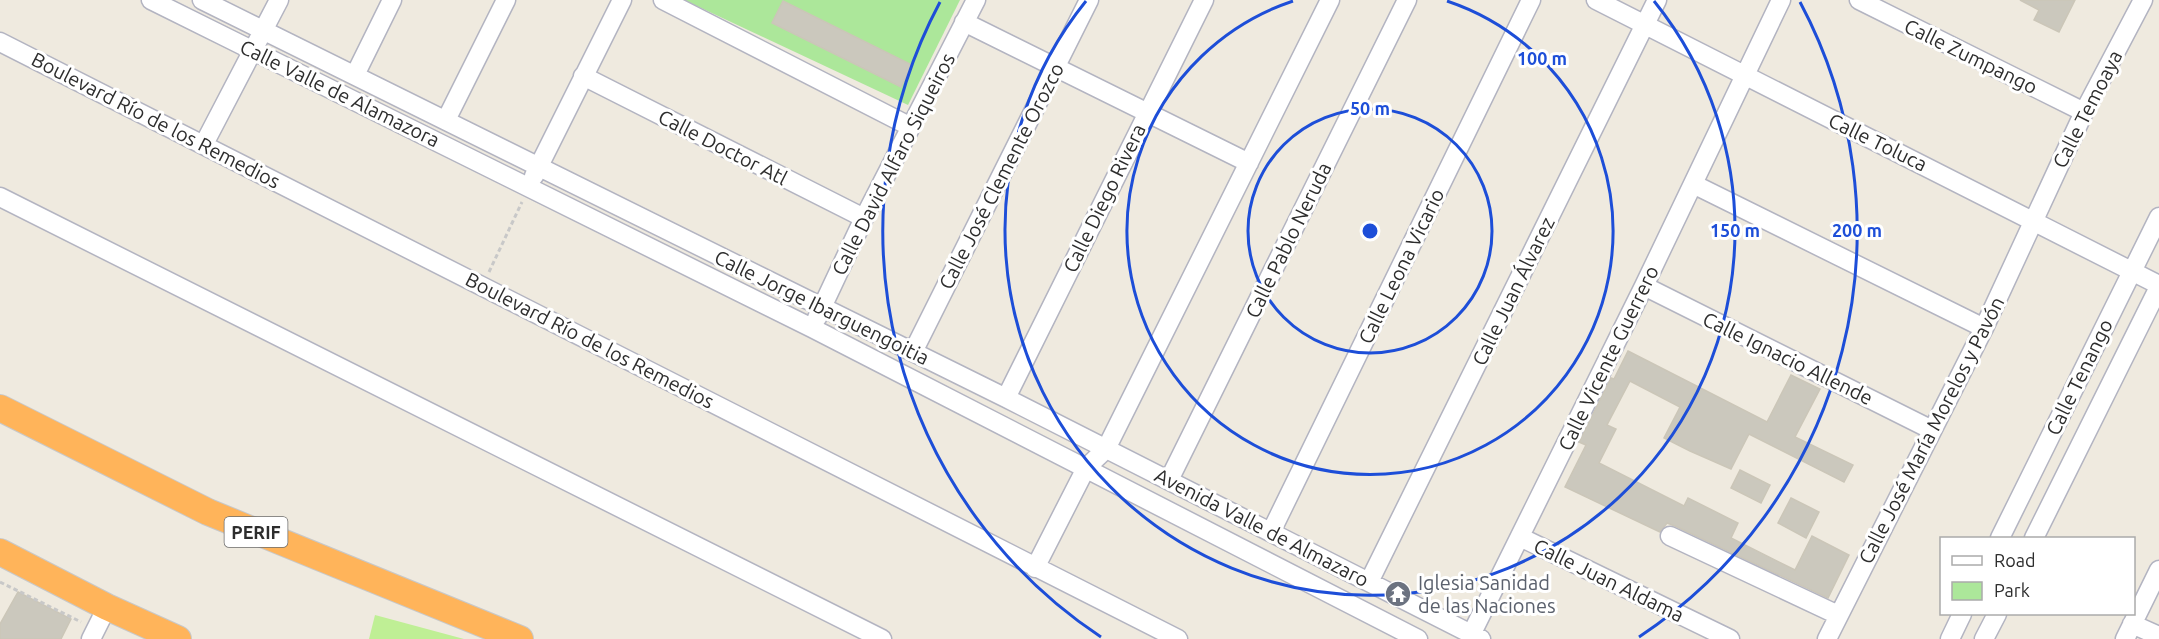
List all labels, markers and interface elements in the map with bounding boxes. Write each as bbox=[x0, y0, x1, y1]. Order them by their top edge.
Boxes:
street label: Calle Zumpango bbox=[1901, 14, 2041, 98]
street label: Calle Valle de Alamazora bbox=[236, 35, 444, 151]
street label: Calle Temoaya bbox=[2047, 46, 2127, 172]
street label: Boulevard Río de los Remedios bbox=[28, 47, 284, 193]
text: 100 m bbox=[1517, 48, 1567, 68]
street label: Calle David Alfaro Siqueiros bbox=[827, 49, 959, 279]
street label: Calle José Clemente Orozco bbox=[934, 59, 1068, 293]
text: 50 m bbox=[1350, 98, 1390, 118]
street label: Calle Doctor Atl bbox=[655, 105, 791, 189]
street label: Calle Toluca bbox=[1825, 108, 1931, 176]
street label: Calle Diego Rivera bbox=[1058, 120, 1150, 276]
street label: Calle Pablo Neruda bbox=[1240, 158, 1336, 322]
street label: Calle Leona Vicario bbox=[1353, 185, 1449, 347]
street label: Calle Juan Álvarez bbox=[1467, 213, 1559, 369]
text: 150 m bbox=[1710, 220, 1760, 240]
text: 200 m bbox=[1832, 220, 1882, 240]
centre of rings bbox=[1360, 221, 1380, 241]
street label: Calle Jorge Ibarguengoitia bbox=[711, 245, 933, 369]
street label: Calle Vicente Guerrero bbox=[1553, 262, 1663, 454]
street label: Boulevard Río de los Remedios bbox=[462, 267, 718, 413]
street label: Calle José María Morelos y Pavón bbox=[1853, 293, 2009, 567]
street label: Calle Ignacio Allende bbox=[1699, 307, 1877, 409]
street label: Calle Tenango bbox=[2041, 315, 2117, 439]
street label: Avenida Valle de Almazaro bbox=[1151, 463, 1373, 591]
road number: PERIF bbox=[224, 517, 288, 547]
street label: Calle Juan Aldama bbox=[1530, 534, 1688, 626]
legend bbox=[1940, 537, 2135, 615]
text: Road bbox=[1994, 550, 2036, 570]
place label: Iglesia Sanidad de las Naciones bbox=[1418, 571, 1556, 617]
temple icon: Iglesia Sanidad de las Naciones bbox=[1383, 579, 1413, 609]
text: Park bbox=[1994, 580, 2030, 600]

